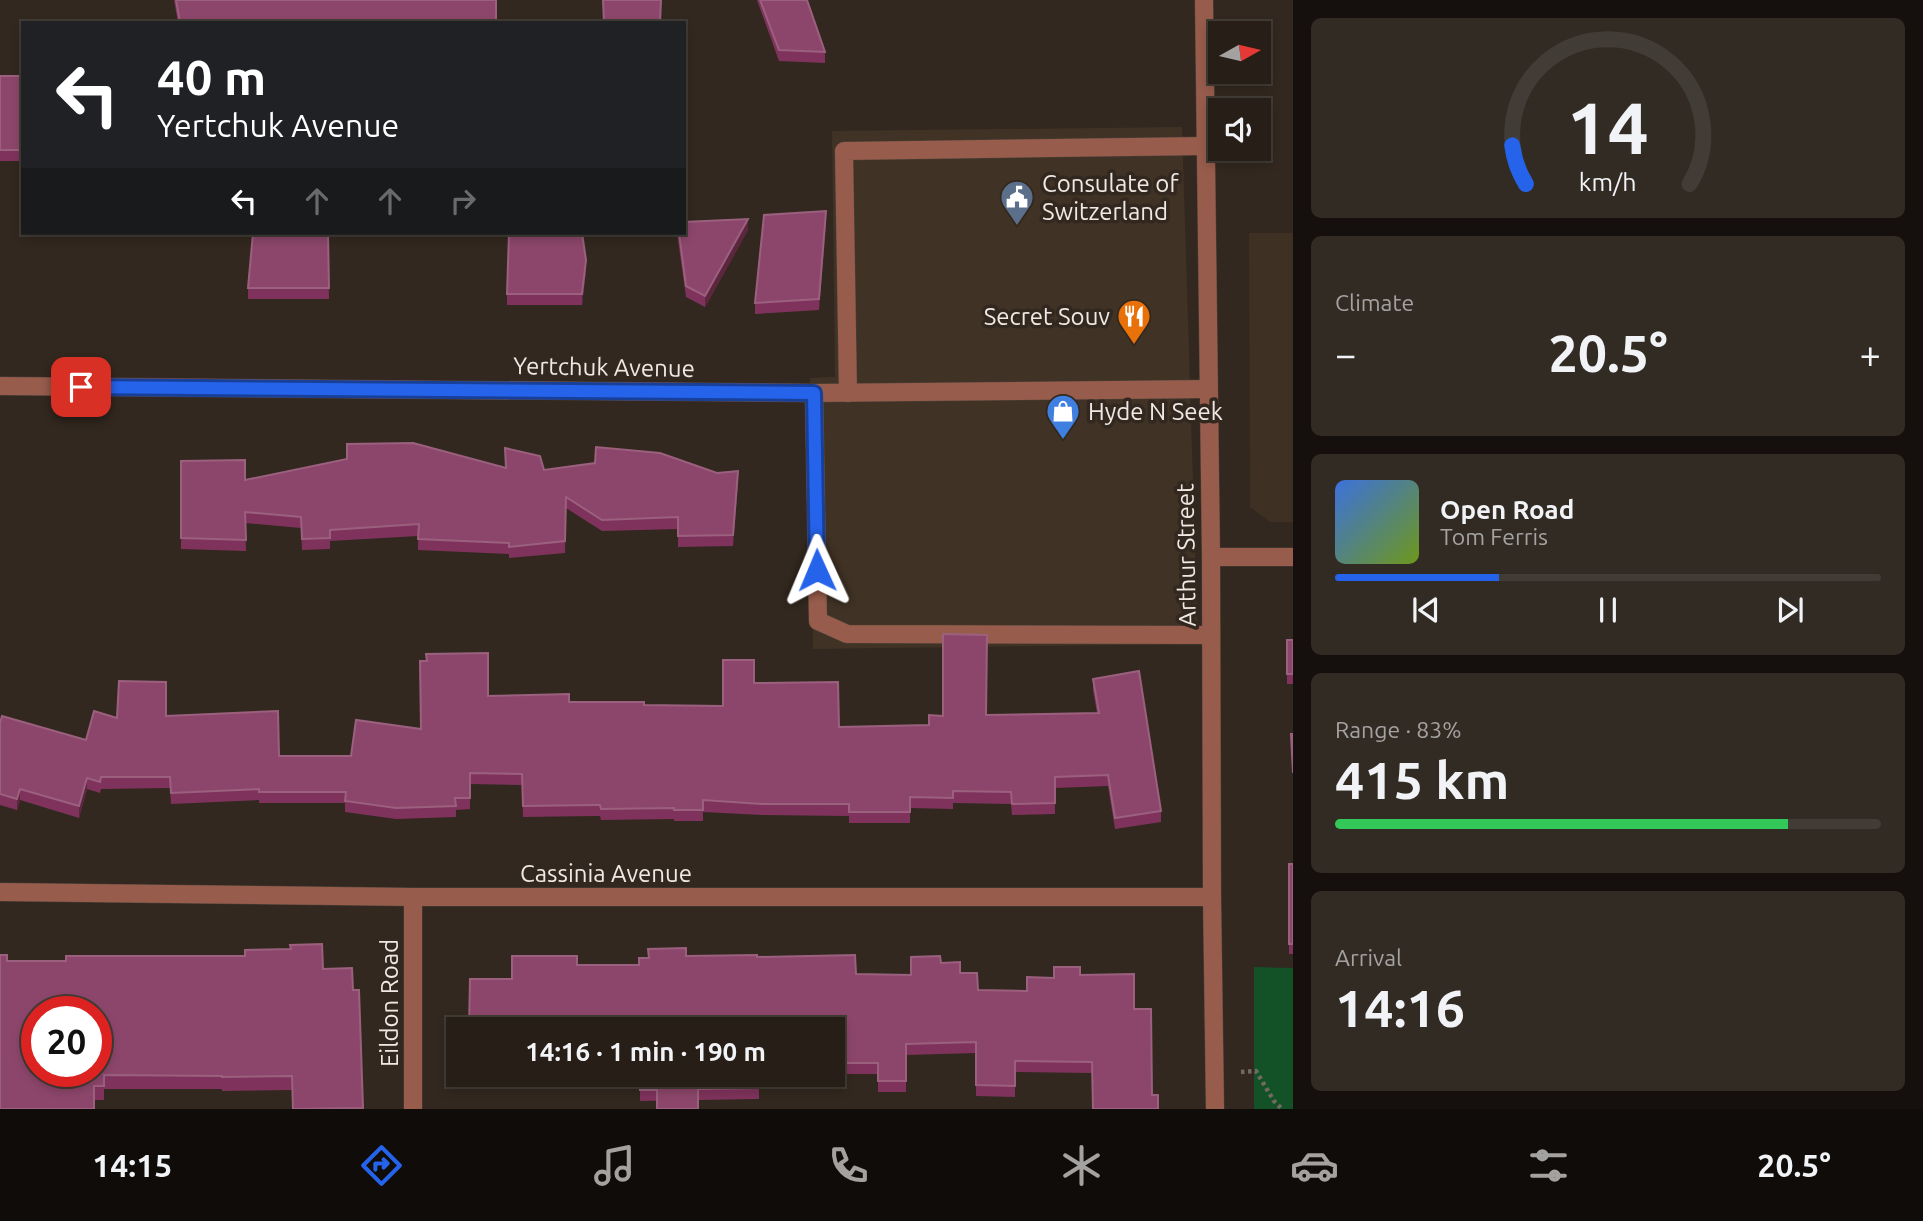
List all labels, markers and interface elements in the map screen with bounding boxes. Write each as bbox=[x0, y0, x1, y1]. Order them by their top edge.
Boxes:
north arrow bbox=[1208, 21, 1270, 84]
map controls bbox=[1208, 21, 1271, 161]
icon: left bbox=[42, 49, 133, 140]
text: 40 m bbox=[157, 49, 266, 104]
text: 14 bbox=[1567, 86, 1649, 168]
button: sound bbox=[1208, 98, 1271, 161]
text: Yertchuk Avenue bbox=[157, 107, 399, 143]
text: km/h bbox=[1579, 168, 1637, 196]
place label: Consulate of Switzerland bbox=[1042, 170, 1179, 225]
public building icon: Consulate of Switzerland bbox=[998, 178, 1036, 227]
icon: left bbox=[225, 182, 263, 220]
icon: ahead bbox=[298, 182, 336, 220]
icon: ahead bbox=[371, 182, 409, 220]
icon: right bbox=[444, 182, 482, 220]
text: Climate bbox=[1335, 290, 1414, 315]
restaurant icon: Secret Souv bbox=[1115, 297, 1153, 346]
place label: Secret Souv bbox=[984, 303, 1110, 330]
text: 20.5° bbox=[1548, 324, 1668, 382]
text: − bbox=[1335, 333, 1356, 375]
text: + bbox=[1860, 333, 1881, 375]
street label: Yertchuk Avenue bbox=[513, 352, 695, 382]
pin bbox=[51, 357, 111, 417]
icon: arrive bbox=[62, 368, 100, 406]
shop icon: Hyde N Seek bbox=[1044, 392, 1082, 441]
place label: Hyde N Seek bbox=[1088, 398, 1223, 425]
street label: Arthur Street bbox=[1171, 483, 1201, 627]
text: Open Road bbox=[1440, 495, 1574, 524]
text: Tom Ferris bbox=[1440, 524, 1548, 549]
position arrow bbox=[780, 533, 854, 607]
icon: previous bbox=[1407, 591, 1445, 629]
icon: pause bbox=[1589, 591, 1627, 629]
icon: next bbox=[1771, 591, 1809, 629]
text: Range · 83% bbox=[1335, 717, 1462, 742]
text: 415 km bbox=[1335, 751, 1509, 809]
street label: Cassinia Avenue bbox=[520, 860, 692, 887]
street label: Eildon Road bbox=[376, 939, 403, 1067]
text: Arrival bbox=[1335, 945, 1402, 970]
text: 14:16 bbox=[1335, 979, 1465, 1037]
speed limit sign: 20 bbox=[21, 996, 112, 1087]
text: 14:16 · 1 min · 190 m bbox=[525, 1037, 766, 1066]
icon: directions bbox=[357, 1141, 406, 1190]
icon: music bbox=[590, 1141, 639, 1190]
icon: phone bbox=[824, 1141, 873, 1190]
icon: climate bbox=[1057, 1141, 1106, 1190]
icon: car bbox=[1290, 1141, 1339, 1190]
icon: filters bbox=[1524, 1141, 1573, 1190]
text: 14:15 bbox=[92, 1147, 172, 1183]
text: 20.5° bbox=[1757, 1147, 1831, 1183]

